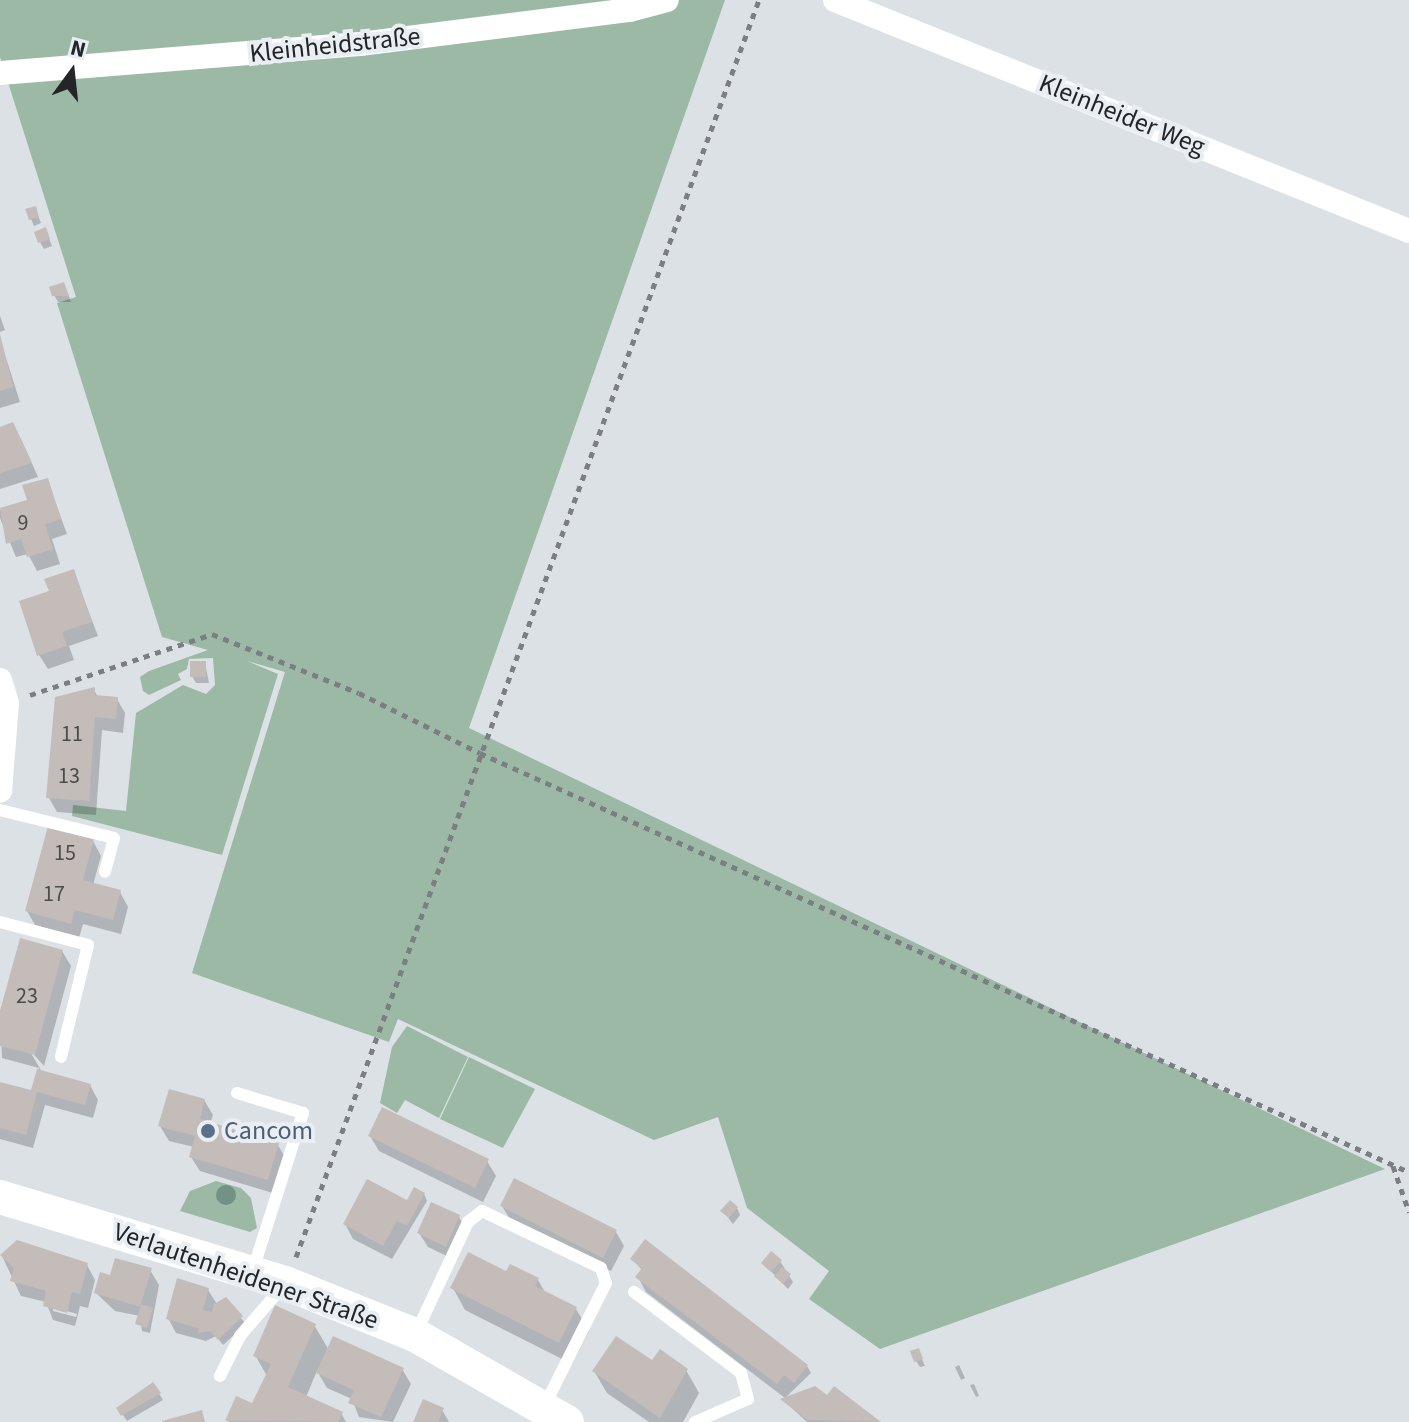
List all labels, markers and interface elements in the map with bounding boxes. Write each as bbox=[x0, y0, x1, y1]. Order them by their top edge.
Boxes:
street label: Kleinheidstraße bbox=[248, 21, 422, 69]
text: N bbox=[67, 31, 89, 66]
north arrow bbox=[32, 32, 112, 112]
street label: Kleinheider Weg bbox=[1034, 68, 1210, 162]
house number: 9 bbox=[18, 511, 28, 537]
house number: 11 bbox=[61, 722, 83, 748]
house number: 13 bbox=[58, 764, 80, 790]
house number: 15 bbox=[54, 841, 76, 867]
house number: 17 bbox=[43, 882, 65, 908]
house number: 23 bbox=[16, 984, 38, 1010]
place label: Cancom bbox=[224, 1115, 313, 1147]
marker: Cancom bbox=[199, 1122, 217, 1140]
street label: Verlautenheidener Straße bbox=[110, 1216, 382, 1336]

